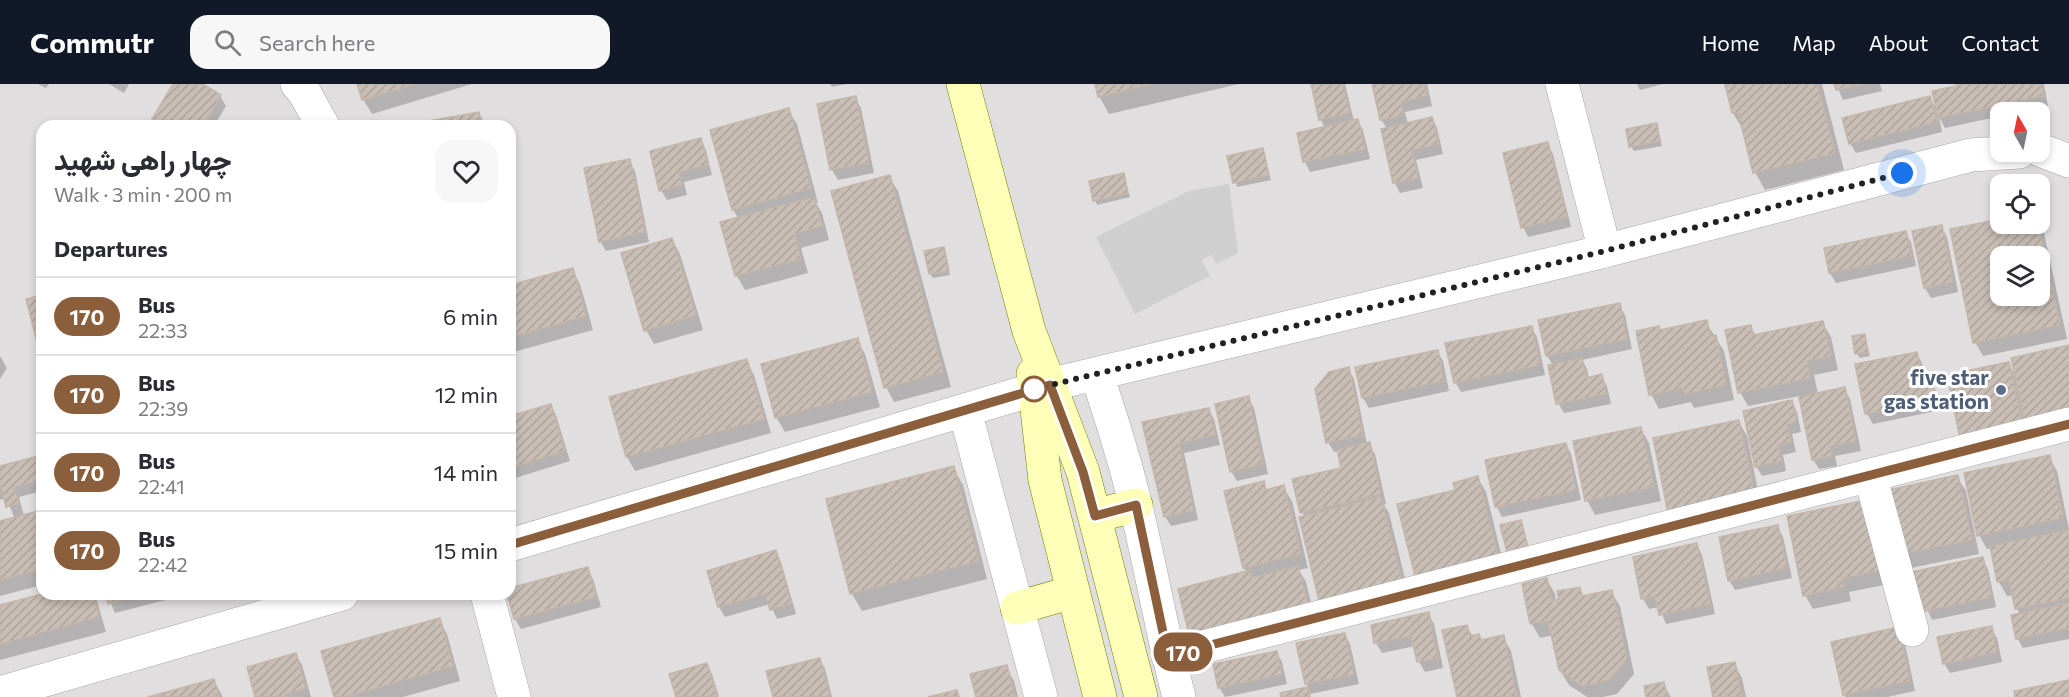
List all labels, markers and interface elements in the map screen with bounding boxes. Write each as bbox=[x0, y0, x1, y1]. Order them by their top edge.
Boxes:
search box bbox=[190, 15, 610, 69]
text: Commutr bbox=[30, 25, 154, 59]
icon: search bbox=[211, 26, 244, 59]
text: Search here bbox=[259, 29, 375, 56]
text: Home bbox=[1702, 30, 1759, 55]
text: Map bbox=[1792, 30, 1836, 55]
text: About bbox=[1869, 30, 1928, 55]
text: Contact bbox=[1961, 30, 2039, 55]
north arrow bbox=[1990, 102, 2050, 162]
map controls bbox=[1990, 102, 2050, 306]
button: heart bbox=[435, 140, 498, 203]
text: چهار راهی شهید bbox=[54, 142, 232, 176]
your location bbox=[1887, 158, 1917, 188]
button: locate bbox=[1990, 174, 2050, 234]
text: Walk · 3 min · 200 m bbox=[54, 182, 232, 206]
text: Departures bbox=[54, 235, 168, 262]
button: layers bbox=[1990, 246, 2050, 306]
text: Bus bbox=[138, 291, 175, 318]
text: 6 min bbox=[443, 303, 498, 330]
text: 170 bbox=[70, 304, 104, 329]
text: 22:33 bbox=[138, 318, 188, 342]
place label: five star gas station bbox=[1884, 364, 1989, 413]
text: Bus bbox=[138, 369, 175, 396]
unlabelled marker bbox=[1021, 376, 1047, 402]
text: 12 min bbox=[435, 381, 498, 408]
text: 170 bbox=[70, 382, 104, 407]
marker: five star gas station bbox=[1994, 383, 2008, 397]
text: 22:39 bbox=[138, 396, 188, 420]
text: Bus bbox=[138, 447, 175, 474]
text: 14 min bbox=[434, 459, 498, 486]
text: 170 bbox=[70, 460, 104, 485]
text: 22:41 bbox=[138, 474, 185, 498]
text: Bus bbox=[138, 525, 175, 552]
text: 15 min bbox=[434, 537, 498, 564]
text: 170 bbox=[70, 538, 104, 563]
text: 22:42 bbox=[138, 552, 188, 576]
line badge: 170 bbox=[1148, 632, 1218, 672]
text: 170 bbox=[1166, 640, 1200, 665]

